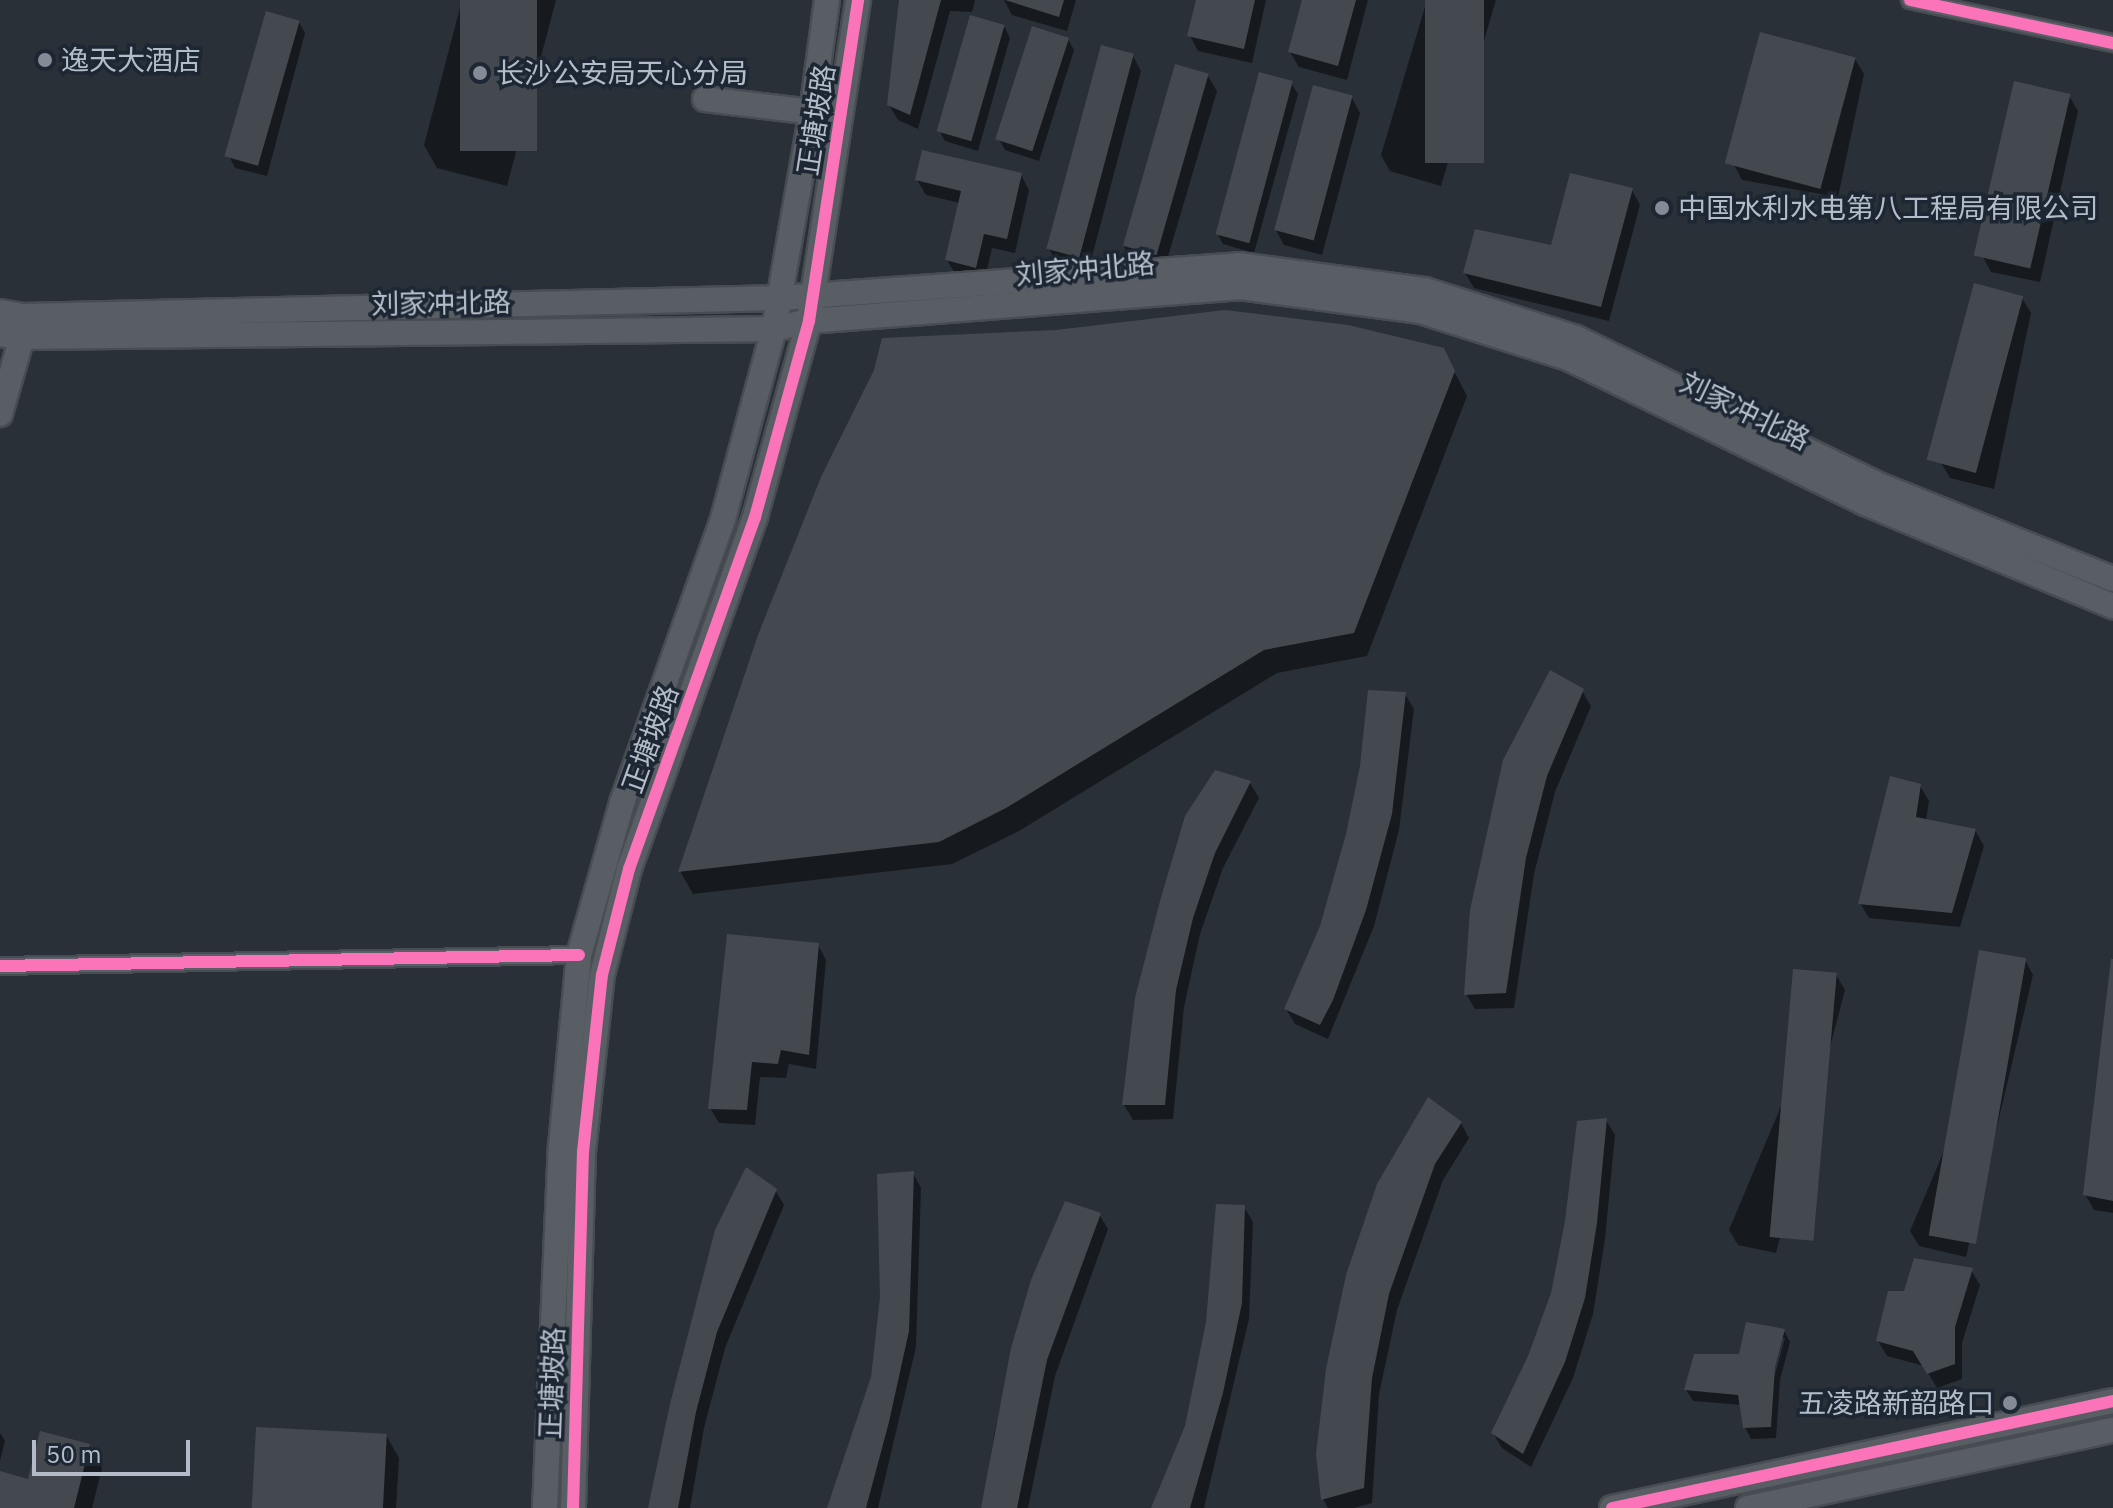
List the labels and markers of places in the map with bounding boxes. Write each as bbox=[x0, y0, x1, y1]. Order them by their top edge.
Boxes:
place label: 逸天大酒店 bbox=[61, 43, 201, 77]
marker: 逸天大酒店 bbox=[36, 51, 54, 69]
place label: 长沙公安局天心分局 bbox=[496, 56, 748, 90]
marker: 长沙公安局天心分局 bbox=[471, 64, 489, 82]
place label: 中国水利水电第八工程局有限公司 bbox=[1678, 191, 2098, 225]
marker: 中国水利水电第八工程局有限公司 bbox=[1653, 199, 1671, 217]
place label: 五凌路新韶路口 bbox=[1798, 1386, 1994, 1420]
marker: 五凌路新韶路口 bbox=[2001, 1394, 2019, 1412]

